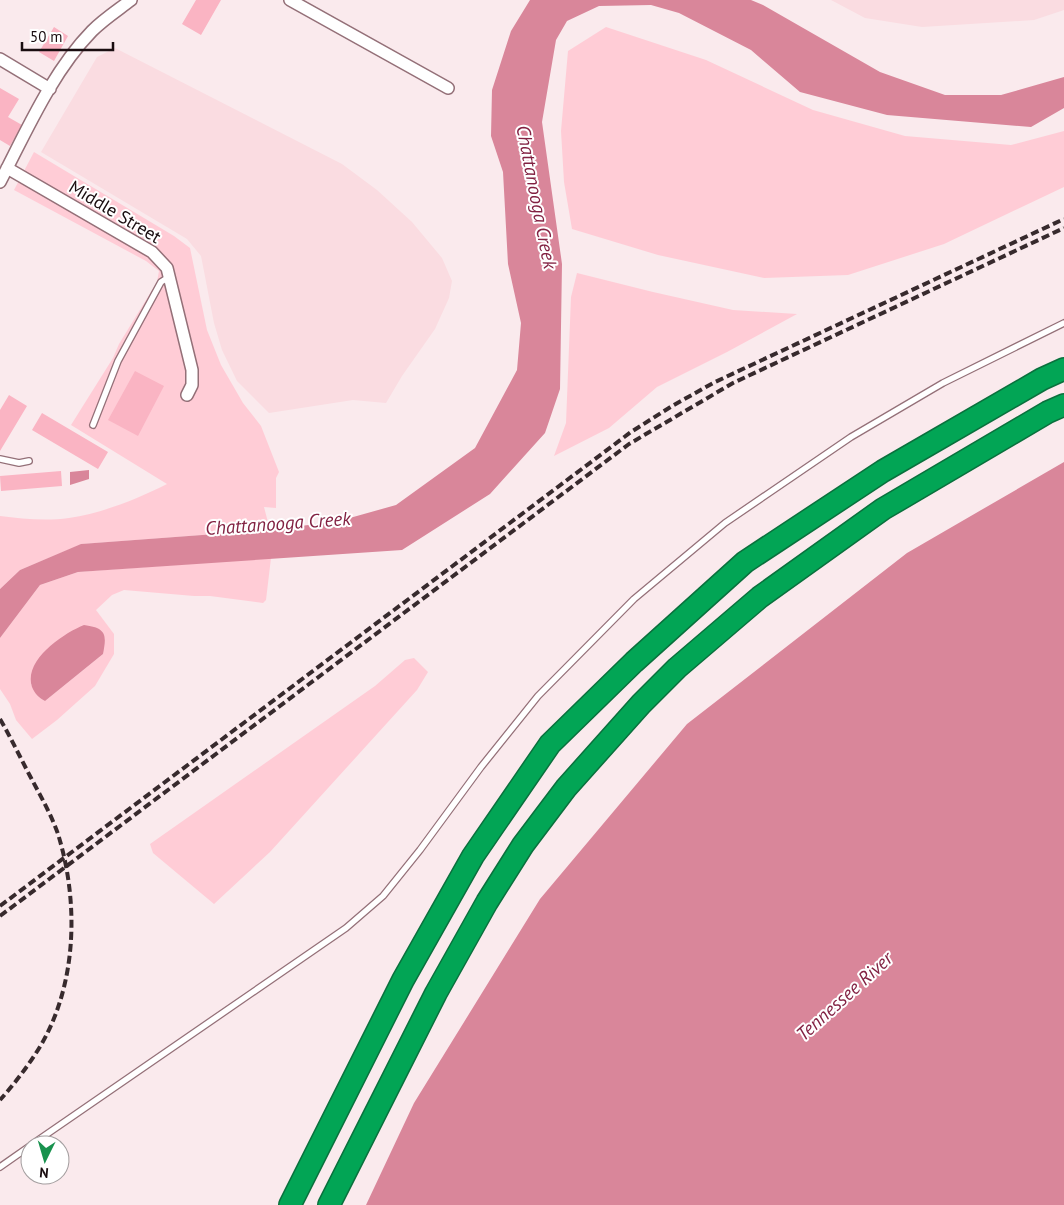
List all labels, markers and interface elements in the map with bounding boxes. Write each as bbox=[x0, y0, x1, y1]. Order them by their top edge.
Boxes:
scale bar bbox=[22, 20, 114, 52]
text: 50 m bbox=[30, 27, 63, 46]
water label: Chattanooga Creek bbox=[511, 123, 563, 272]
street label: Middle Street bbox=[65, 175, 166, 248]
water label: Chattanooga Creek bbox=[205, 506, 353, 540]
water label: Tennessee River bbox=[791, 945, 899, 1046]
north arrow bbox=[20, 1135, 70, 1185]
text: N bbox=[38, 1164, 49, 1182]

